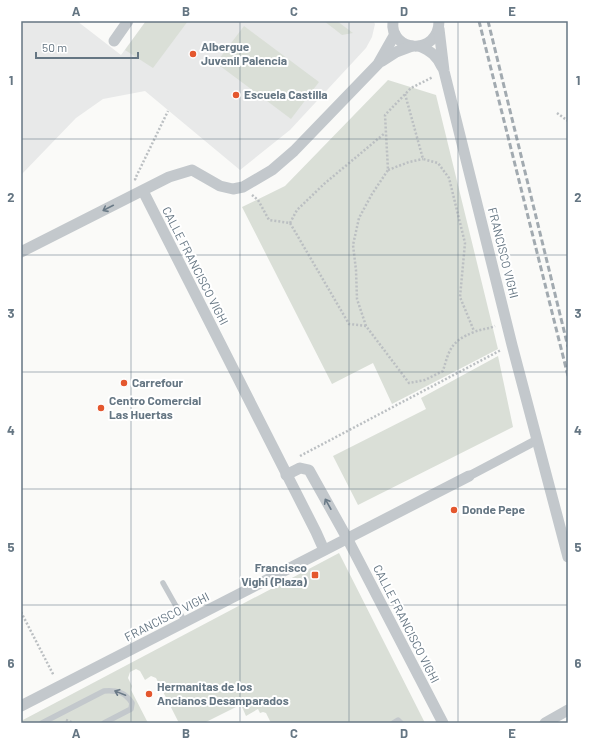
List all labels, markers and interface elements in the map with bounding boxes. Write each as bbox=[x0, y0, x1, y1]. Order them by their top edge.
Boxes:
text: A bbox=[72, 3, 81, 19]
text: B bbox=[182, 3, 190, 19]
text: C bbox=[290, 3, 298, 19]
text: D bbox=[400, 3, 408, 19]
text: E bbox=[508, 3, 516, 19]
scale bar bbox=[36, 34, 138, 60]
place label: Albergue Juvenil Palencia bbox=[201, 39, 287, 67]
text: 50 m bbox=[42, 40, 67, 54]
marker: Albergue Juvenil Palencia bbox=[188, 49, 198, 59]
text: 1 bbox=[9, 72, 13, 88]
text: 1 bbox=[576, 72, 580, 88]
place label: Escuela Castilla bbox=[244, 87, 328, 101]
marker: Escuela Castilla bbox=[231, 90, 241, 100]
text: 2 bbox=[7, 189, 15, 205]
text: 2 bbox=[574, 189, 582, 205]
street label: CALLE FRANCISCO VIGHI bbox=[160, 204, 232, 327]
one-way arrow bbox=[102, 205, 114, 212]
street label: FRANCISCO VIGHI bbox=[486, 206, 522, 300]
text: 3 bbox=[7, 305, 15, 321]
text: 3 bbox=[574, 305, 582, 321]
place label: Carrefour bbox=[132, 375, 184, 389]
marker: Carrefour bbox=[119, 378, 129, 388]
place label: Centro Comercial Las Huertas bbox=[109, 393, 201, 421]
marker: Centro Comercial Las Huertas bbox=[96, 403, 106, 413]
text: 4 bbox=[7, 422, 15, 438]
text: 4 bbox=[574, 422, 582, 438]
one-way arrow bbox=[324, 498, 331, 510]
place label: Donde Pepe bbox=[462, 502, 526, 516]
marker: Donde Pepe bbox=[449, 505, 459, 515]
text: 5 bbox=[7, 539, 15, 555]
text: 5 bbox=[574, 539, 582, 555]
place label: Francisco Vighi (Plaza) bbox=[241, 560, 308, 588]
street label: CALLE FRANCISCO VIGHI bbox=[371, 562, 443, 685]
marker: Francisco Vighi (Plaza) bbox=[310, 570, 320, 580]
street label: FRANCISCO VIGHI bbox=[122, 589, 211, 643]
text: 6 bbox=[8, 655, 15, 671]
text: 6 bbox=[575, 655, 582, 671]
place label: Hermanitas de los Ancianos Desamparados bbox=[157, 679, 289, 707]
one-way arrow bbox=[114, 688, 126, 696]
marker: Hermanitas de los Ancianos Desamparados bbox=[144, 689, 154, 699]
text: A bbox=[72, 725, 81, 741]
text: B bbox=[182, 725, 190, 741]
text: C bbox=[290, 725, 298, 741]
text: D bbox=[400, 725, 408, 741]
text: E bbox=[508, 725, 516, 741]

